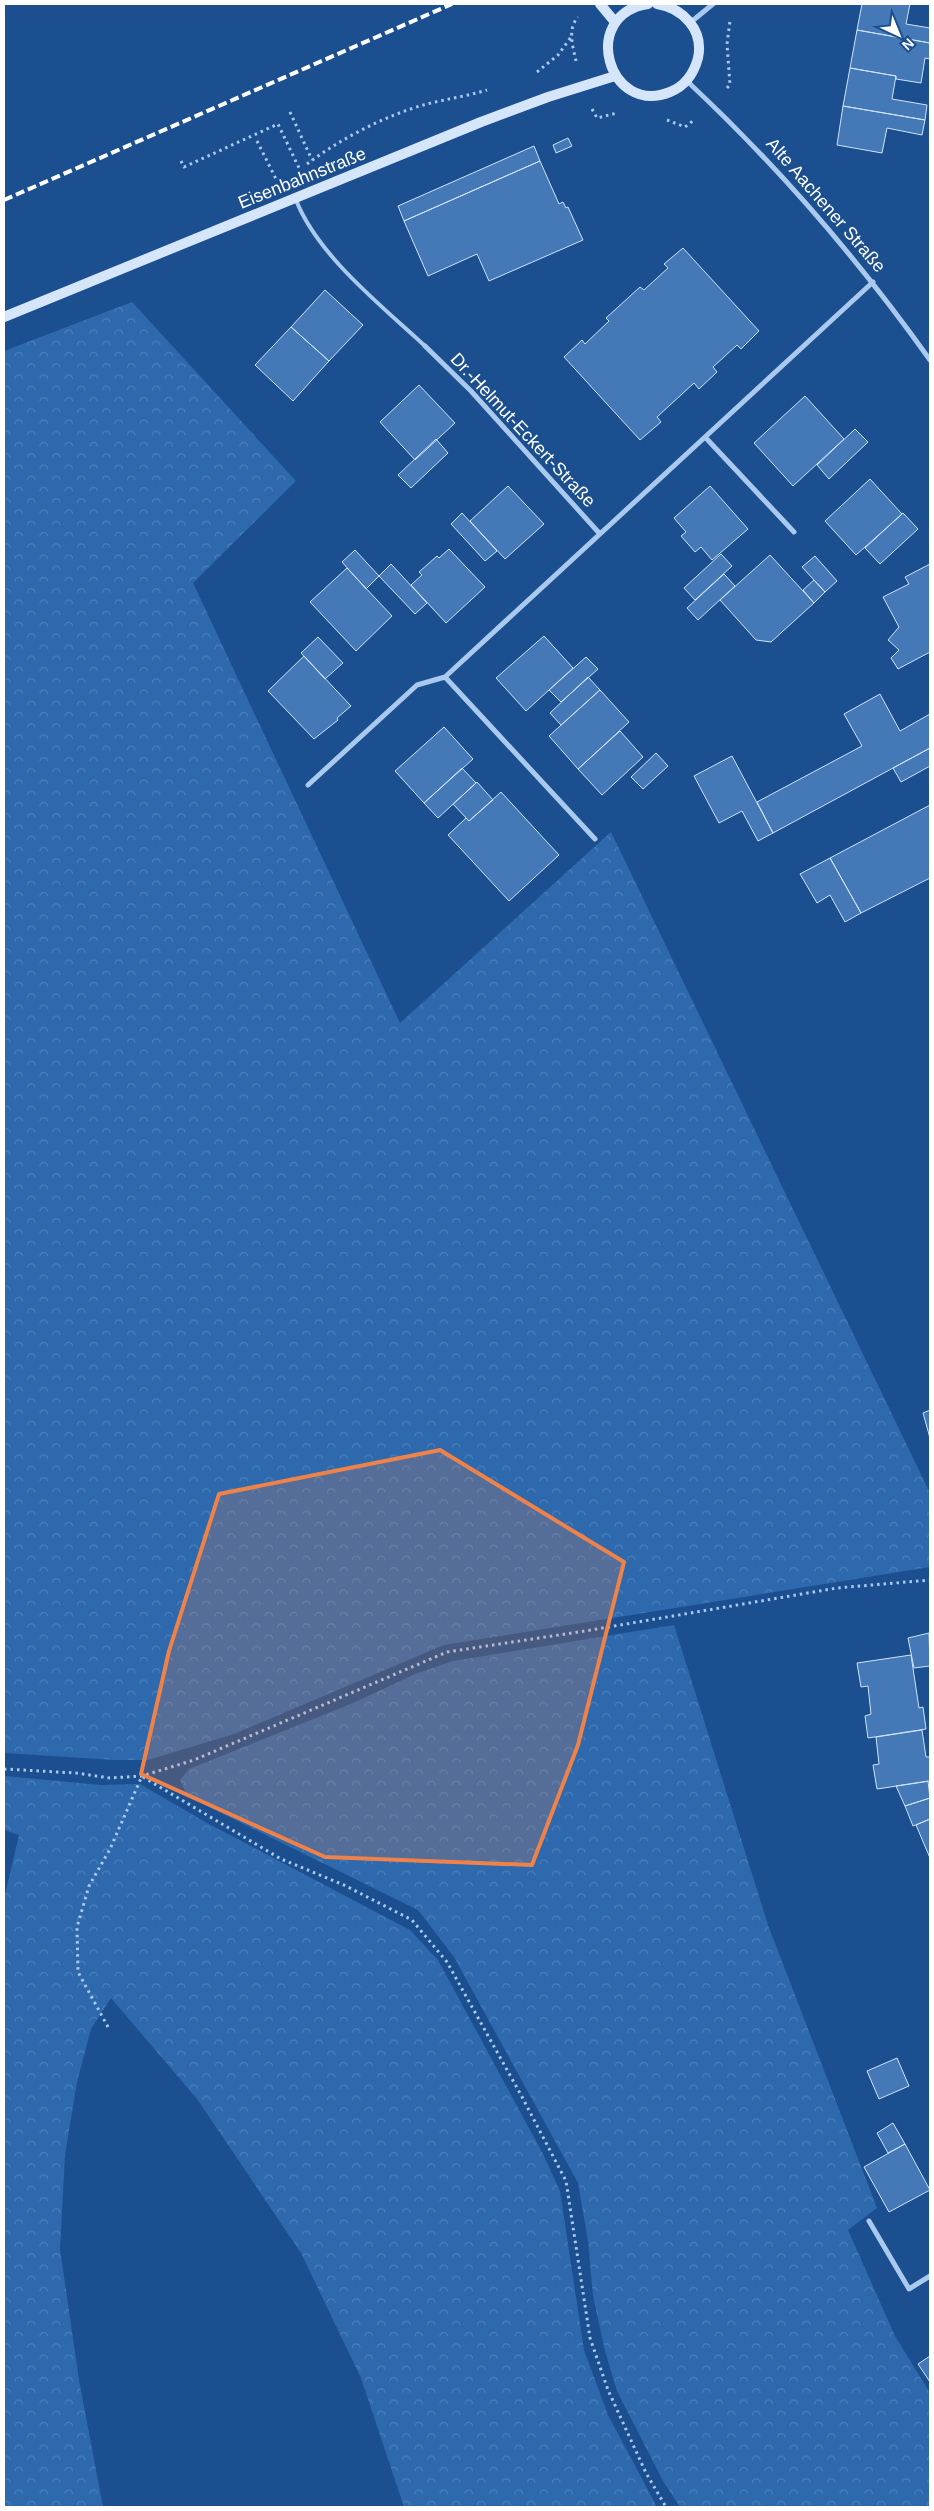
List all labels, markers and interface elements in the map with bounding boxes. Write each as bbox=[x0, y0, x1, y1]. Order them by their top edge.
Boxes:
north arrow bbox=[874, 10, 924, 60]
text: N bbox=[899, 35, 917, 54]
street label: Alte Aachener Straße bbox=[762, 134, 890, 276]
street label: Eisenbahnstraße bbox=[235, 143, 369, 213]
street label: Dr.-Helmut-Eckert-Straße bbox=[446, 349, 600, 511]

